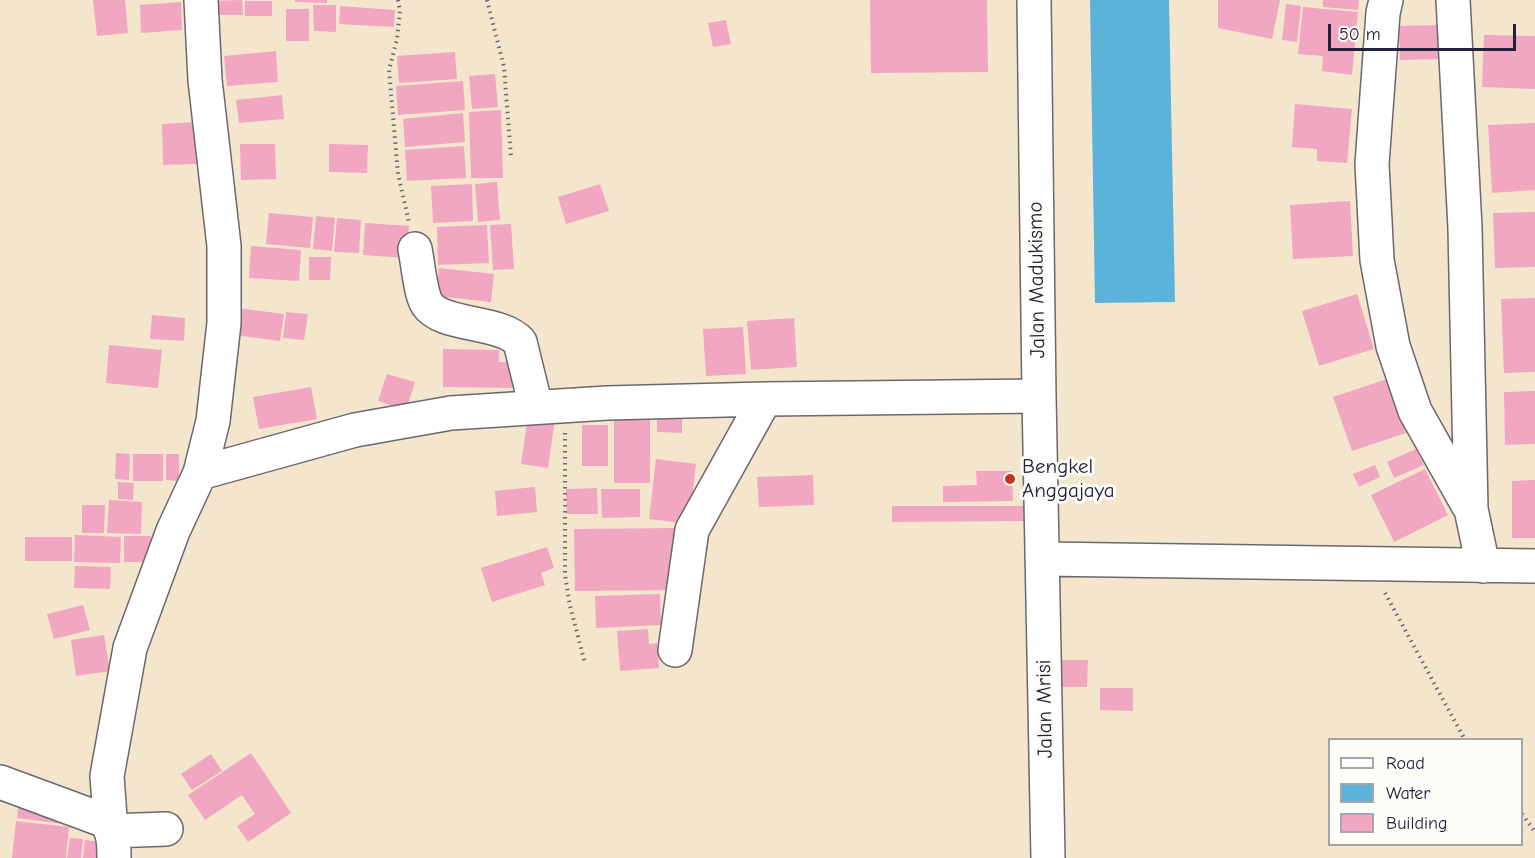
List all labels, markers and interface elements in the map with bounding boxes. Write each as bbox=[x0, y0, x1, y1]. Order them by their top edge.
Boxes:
scale bar bbox=[1331, 12, 1518, 50]
text: 50 m bbox=[1339, 24, 1381, 45]
street label: Jalan Madukismo bbox=[1023, 201, 1051, 359]
place label: Bengkel Anggajaya bbox=[1022, 454, 1115, 504]
marker: Bengkel Anggajaya bbox=[1003, 472, 1017, 486]
street label: Jalan Mrisi bbox=[1032, 659, 1058, 759]
legend bbox=[1328, 738, 1523, 846]
text: Road bbox=[1386, 753, 1425, 774]
text: Water bbox=[1386, 783, 1430, 804]
text: Building bbox=[1386, 813, 1448, 834]

